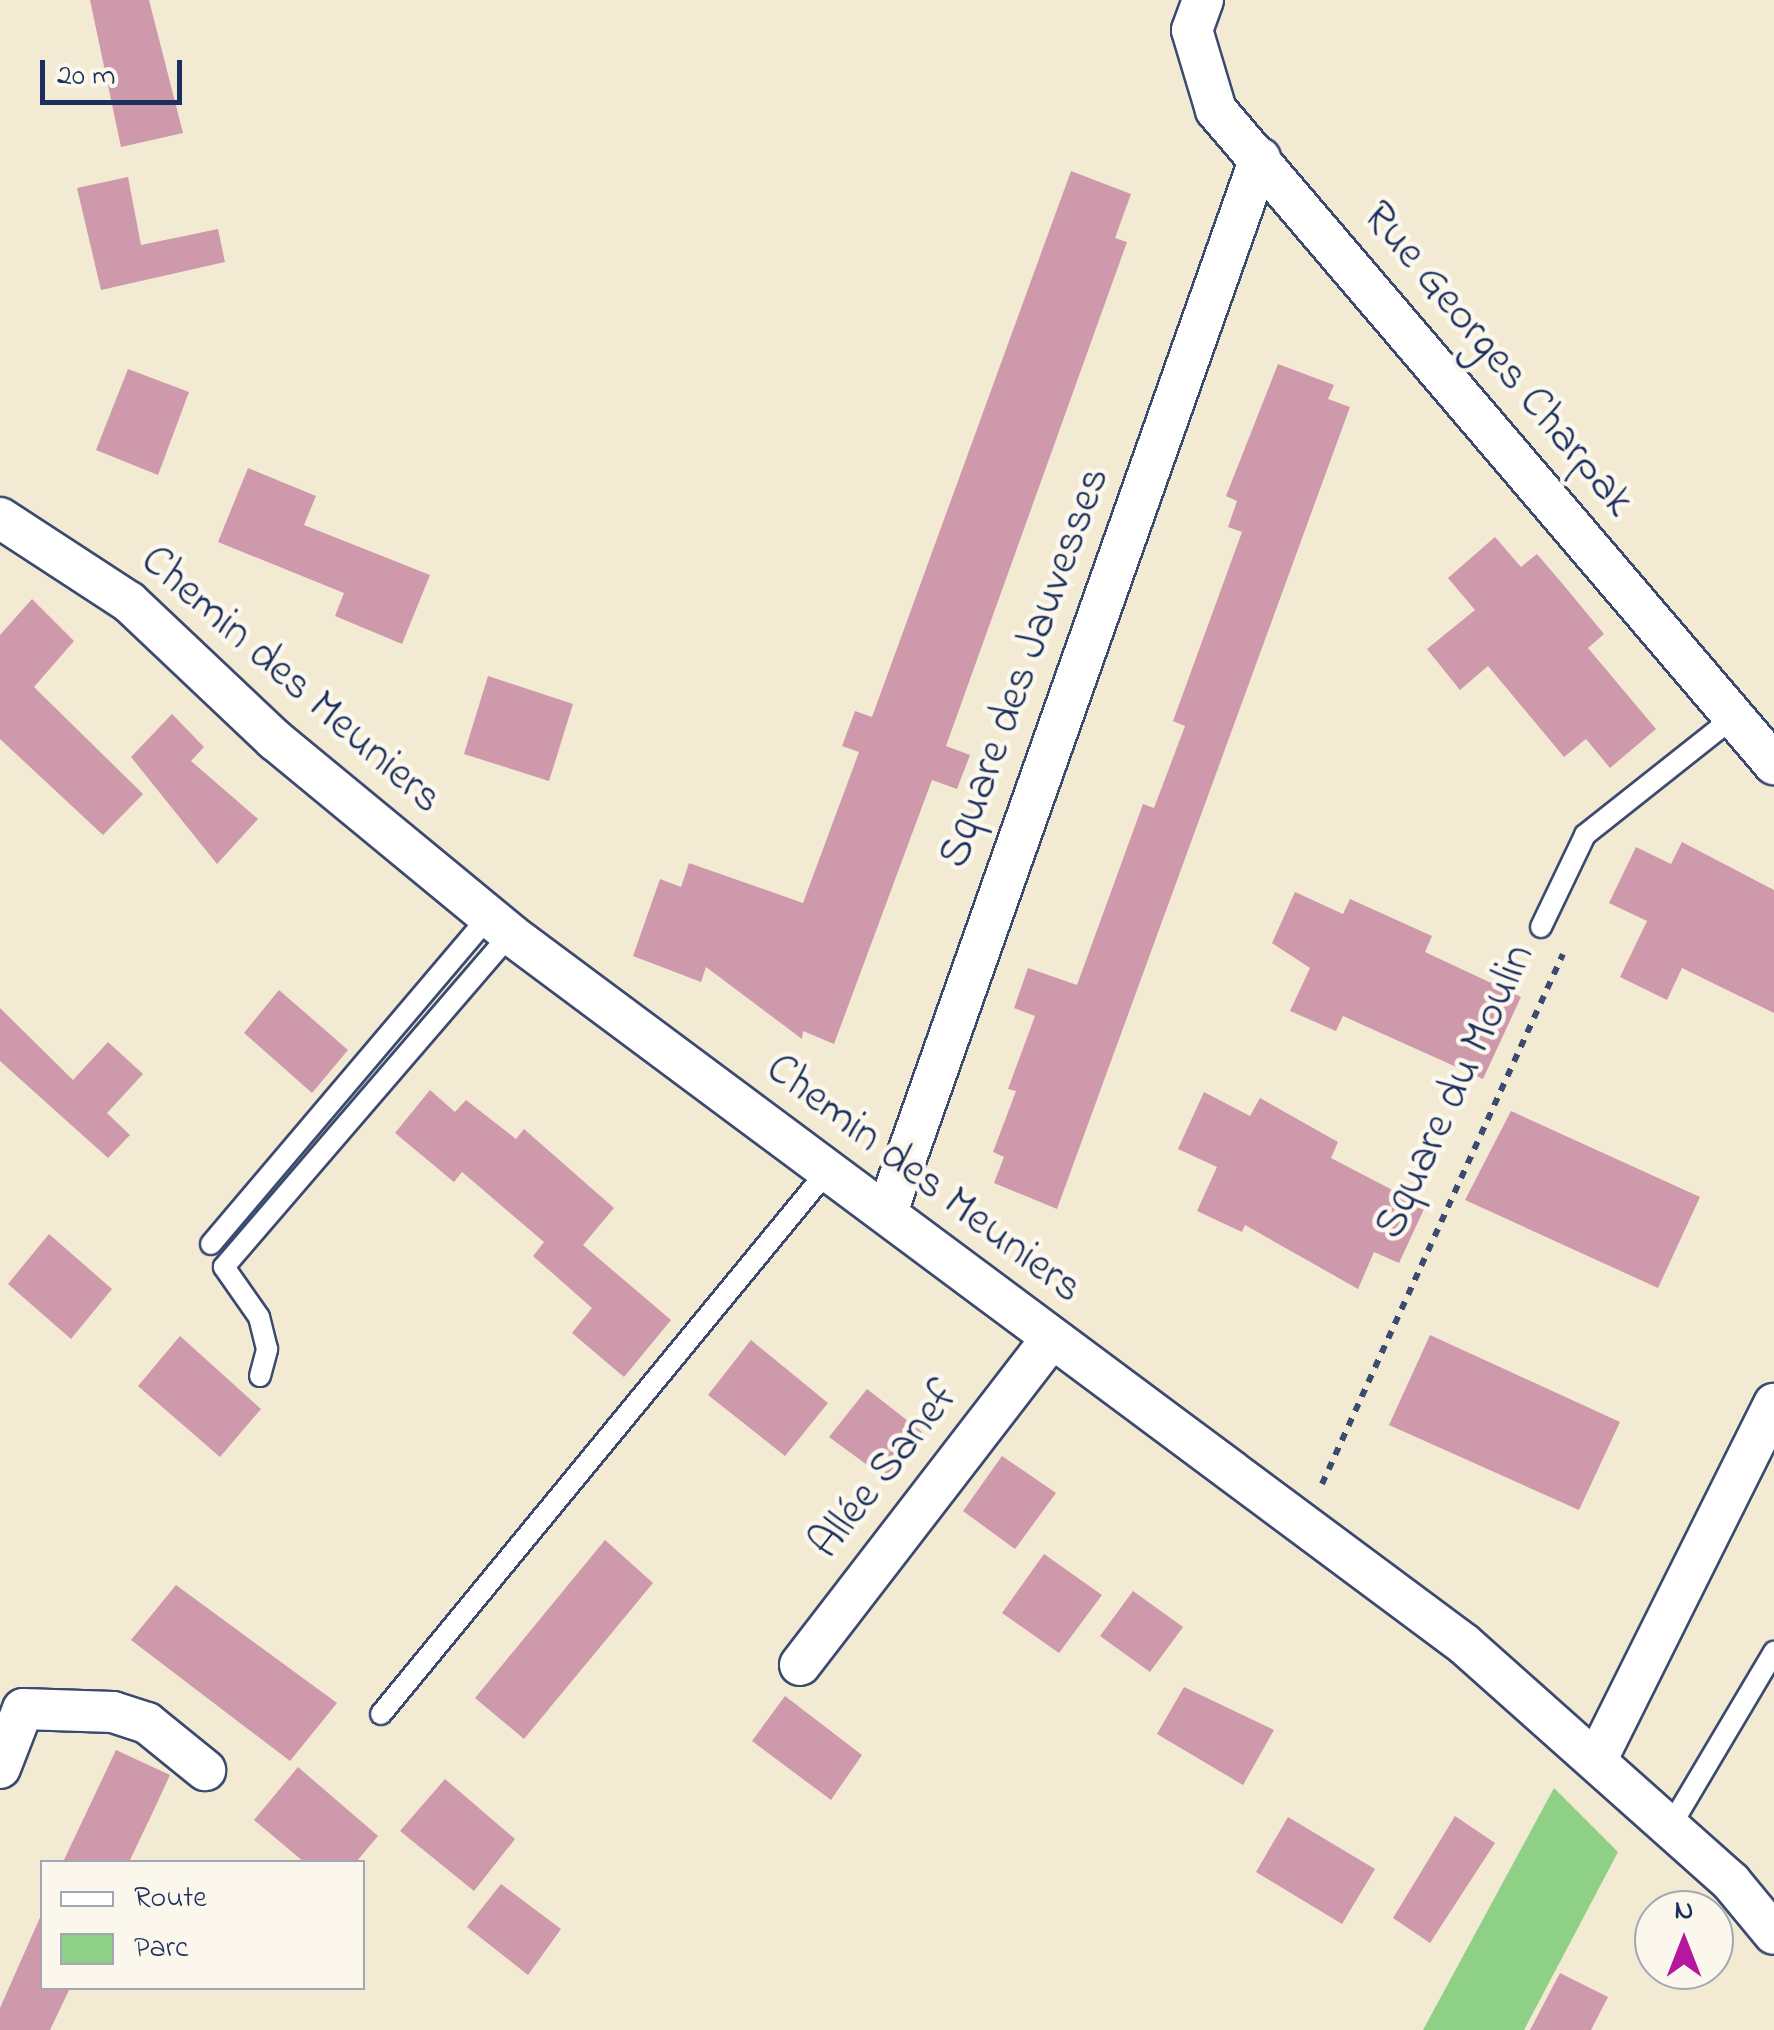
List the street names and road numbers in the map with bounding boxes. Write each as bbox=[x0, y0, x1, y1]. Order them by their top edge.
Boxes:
street label: Rue Georges Charpak bbox=[1349, 191, 1645, 529]
street label: Square des Jauvesses bbox=[928, 460, 1124, 876]
street label: Chemin des Meuniers bbox=[128, 535, 452, 827]
street label: Square du Moulin bbox=[1364, 936, 1548, 1248]
street label: Chemin des Meuniers bbox=[754, 1043, 1092, 1317]
street label: Allée Sanef bbox=[800, 1371, 972, 1571]

